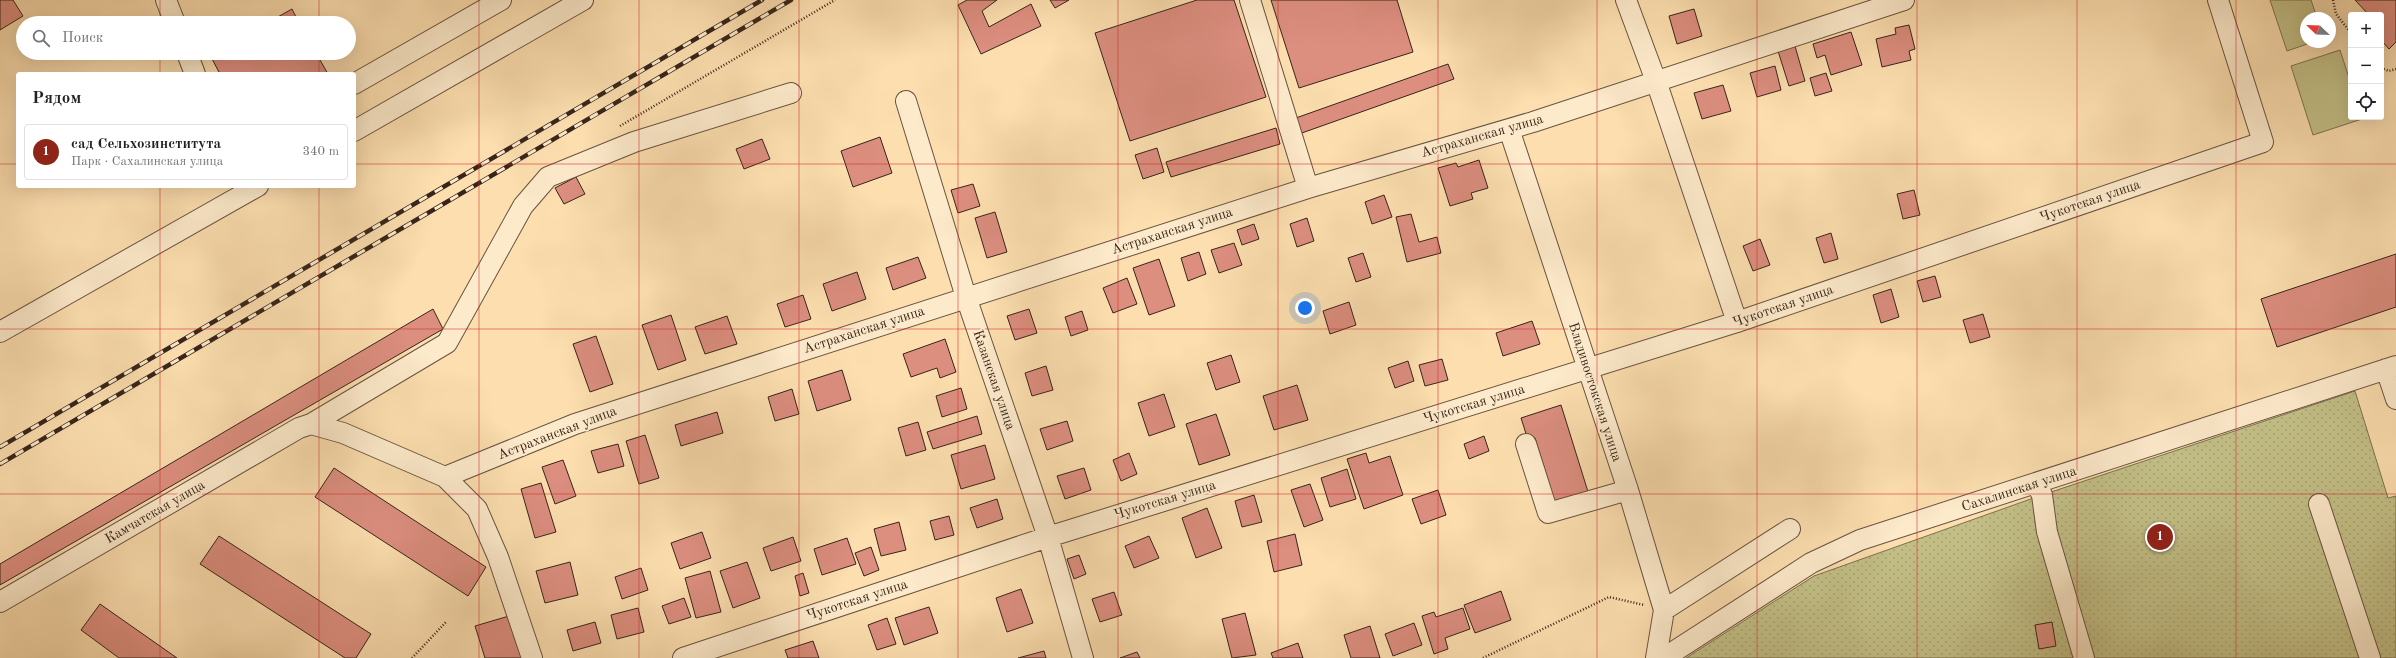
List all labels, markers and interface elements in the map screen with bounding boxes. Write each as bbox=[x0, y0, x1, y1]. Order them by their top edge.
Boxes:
north arrow bbox=[2300, 12, 2336, 48]
map controls bbox=[2348, 12, 2384, 120]
button: + bbox=[2348, 12, 2384, 48]
search box bbox=[16, 16, 356, 60]
icon: search bbox=[30, 27, 52, 49]
text: Поиск bbox=[62, 31, 103, 46]
button: − bbox=[2348, 48, 2384, 84]
button: locate bbox=[2348, 84, 2384, 120]
text: Рядом bbox=[32, 90, 81, 107]
street label: Астраханская улица bbox=[1419, 112, 1545, 160]
text: сад Сельхозинститута bbox=[71, 137, 221, 152]
text: 1 bbox=[42, 145, 50, 158]
text: 340 m bbox=[302, 145, 339, 158]
text: Парк · Сахалинская улица bbox=[71, 155, 223, 168]
street label: Чукотская улица bbox=[2038, 177, 2142, 225]
street label: Астраханская улица bbox=[1110, 205, 1234, 257]
street label: Чукотская улица bbox=[1731, 282, 1835, 330]
your location bbox=[1295, 298, 1315, 318]
street label: Астраханская улица bbox=[802, 304, 926, 356]
street label: Владивостокская улица bbox=[1566, 321, 1624, 463]
street label: Казанская улица bbox=[970, 328, 1018, 432]
street label: Чукотская улица bbox=[1422, 382, 1526, 426]
street label: Астраханская улица bbox=[495, 404, 619, 462]
street label: Сахалинская улица bbox=[1960, 464, 2078, 514]
street label: Камчатская улица bbox=[103, 478, 207, 546]
street label: Чукотская улица bbox=[1113, 478, 1217, 522]
pin: 1 bbox=[2147, 522, 2173, 552]
street label: Чукотская улица bbox=[805, 577, 909, 623]

